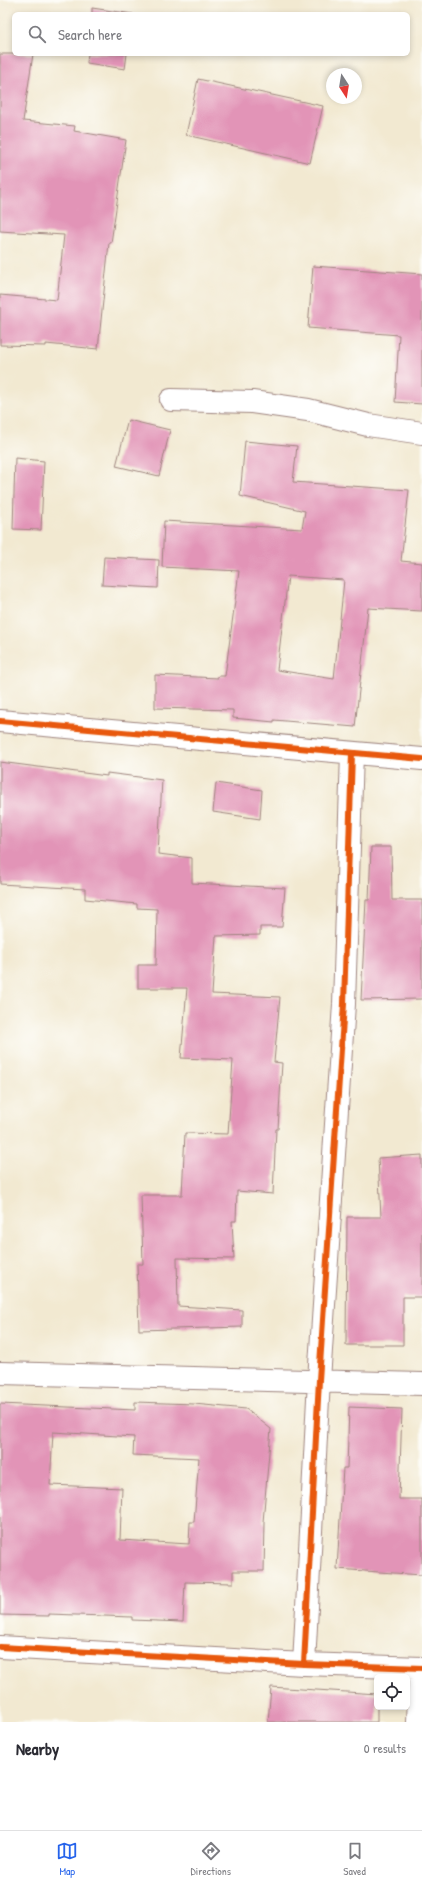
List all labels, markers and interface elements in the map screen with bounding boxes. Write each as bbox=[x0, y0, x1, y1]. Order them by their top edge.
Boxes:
search box bbox=[12, 12, 410, 56]
icon: search bbox=[26, 23, 48, 45]
text: Search here bbox=[58, 24, 122, 45]
north arrow bbox=[326, 68, 362, 104]
map controls bbox=[374, 1674, 410, 1710]
button: locate bbox=[374, 1674, 410, 1710]
text: Nearby bbox=[16, 1737, 59, 1760]
text: 0 results bbox=[364, 1739, 406, 1757]
tab: Map bbox=[56, 1840, 78, 1878]
tab: Directions bbox=[191, 1840, 231, 1878]
tab: Saved bbox=[343, 1840, 366, 1878]

